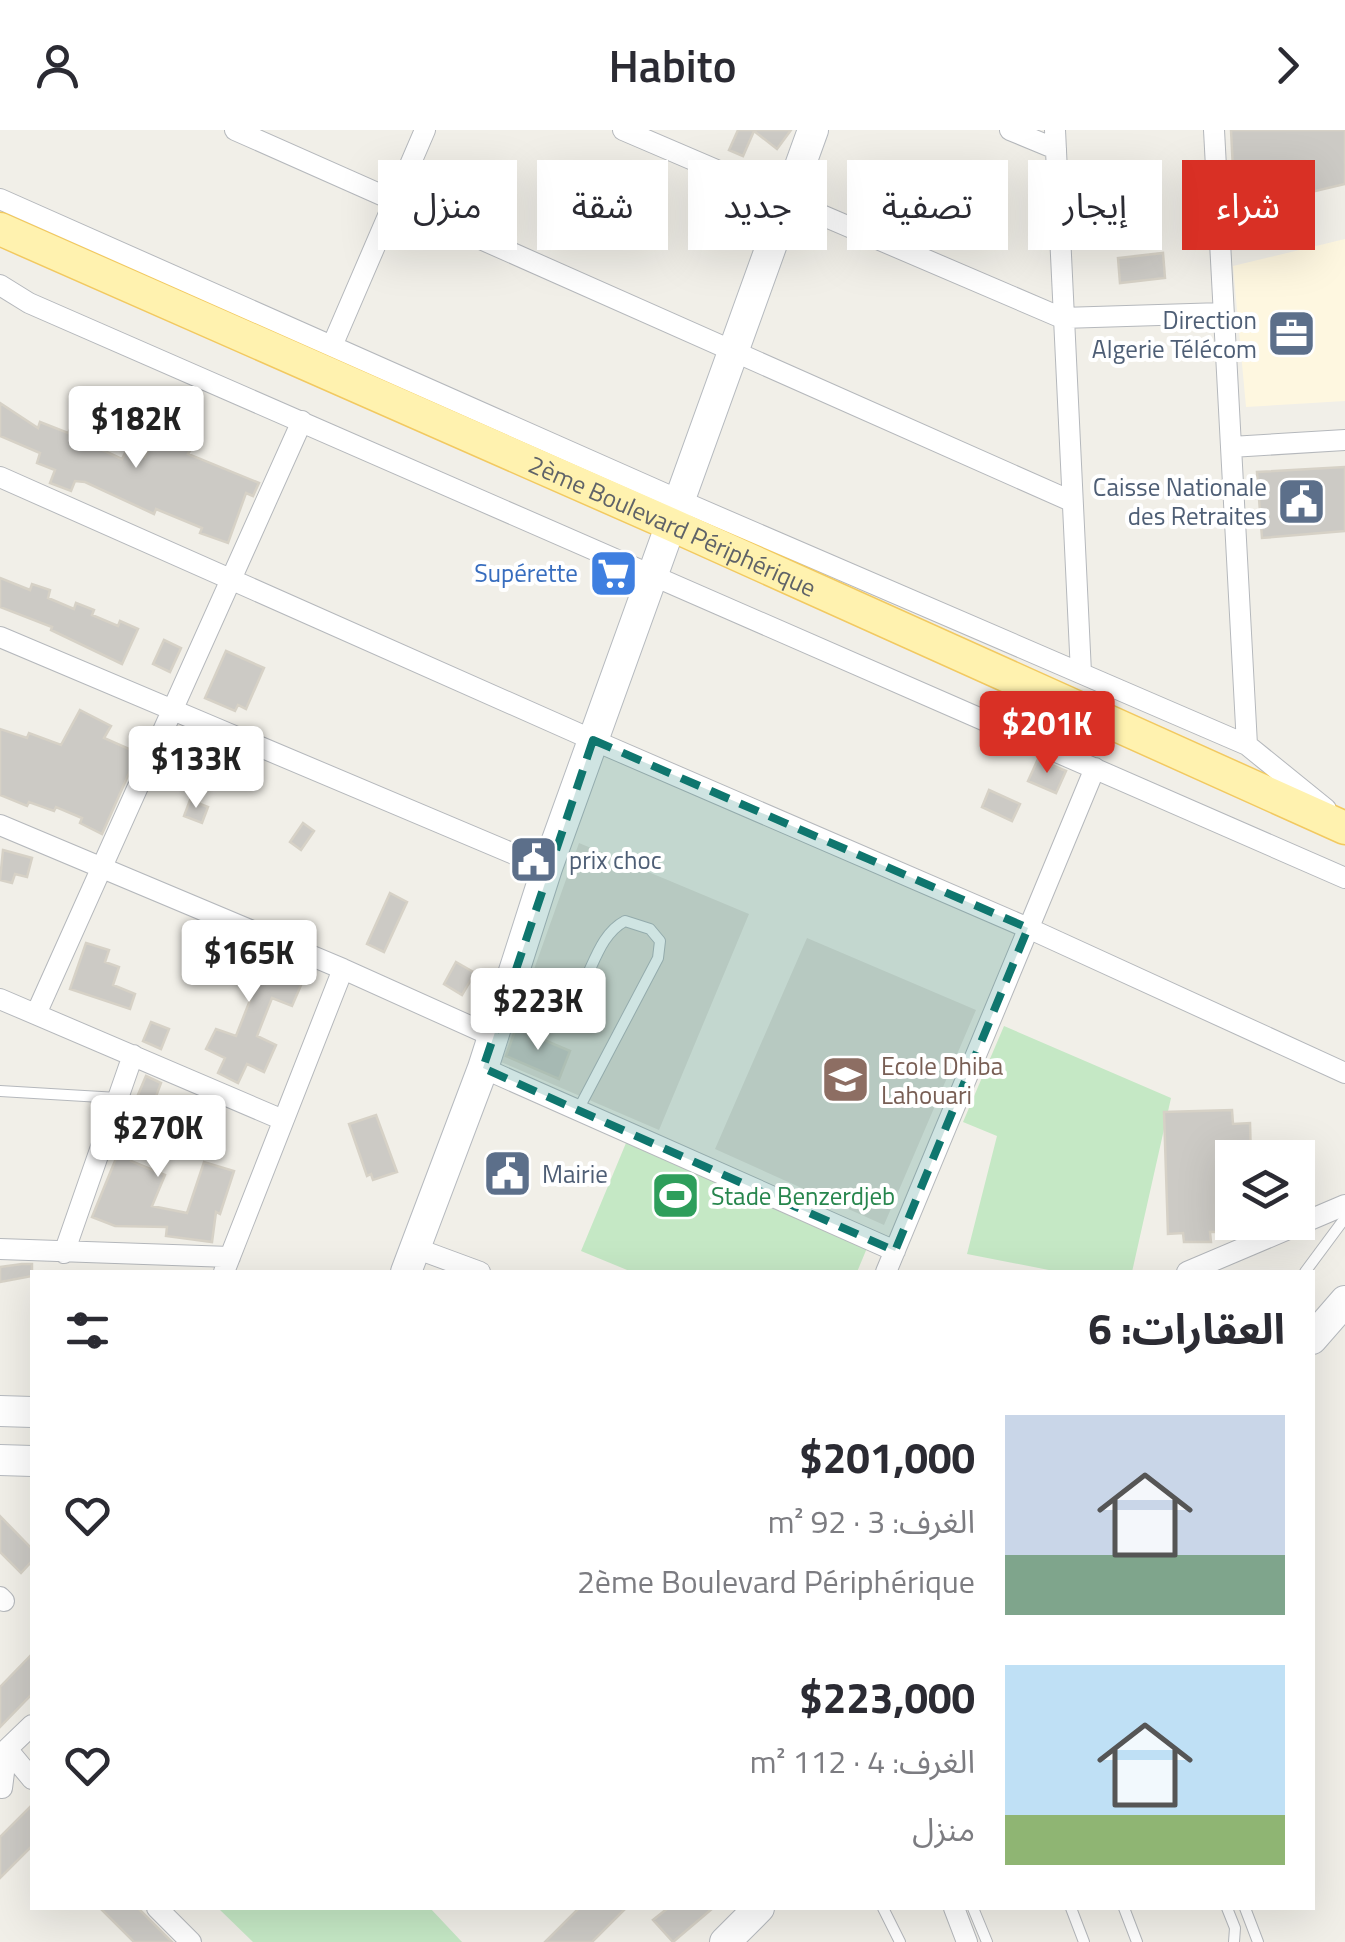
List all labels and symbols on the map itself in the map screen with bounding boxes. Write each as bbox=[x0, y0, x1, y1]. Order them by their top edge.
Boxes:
place label: Direction Algerie Télécom bbox=[1092, 301, 1257, 368]
office icon: Direction Algerie Télécom bbox=[1266, 308, 1318, 360]
pin: $182K bbox=[66, 386, 206, 471]
street label: 2ème Boulevard Périphérique bbox=[523, 445, 822, 606]
place label: Caisse Nationale des Retraites bbox=[1093, 468, 1267, 535]
public building icon: Caisse Nationale des Retraites bbox=[1276, 475, 1328, 527]
supermarket icon: Supérette bbox=[587, 547, 639, 599]
place label: Supérette bbox=[474, 554, 578, 592]
pin: $201K bbox=[977, 691, 1117, 776]
pin: $133K bbox=[126, 726, 266, 811]
public building icon: prix choc bbox=[508, 834, 560, 886]
place label: prix choc bbox=[569, 841, 662, 879]
pin: $165K bbox=[179, 920, 319, 1005]
pin: $223K bbox=[468, 968, 608, 1053]
place label: Ecole Dhiba Lahouari bbox=[881, 1047, 1004, 1114]
school or university icon: Ecole Dhiba Lahouari bbox=[820, 1054, 872, 1106]
pin: $270K bbox=[88, 1095, 228, 1180]
public building icon: Mairie bbox=[481, 1148, 533, 1200]
place label: Mairie bbox=[542, 1155, 608, 1193]
sports icon: Stade Benzerdjeb bbox=[650, 1170, 702, 1222]
place label: Stade Benzerdjeb bbox=[711, 1177, 895, 1215]

